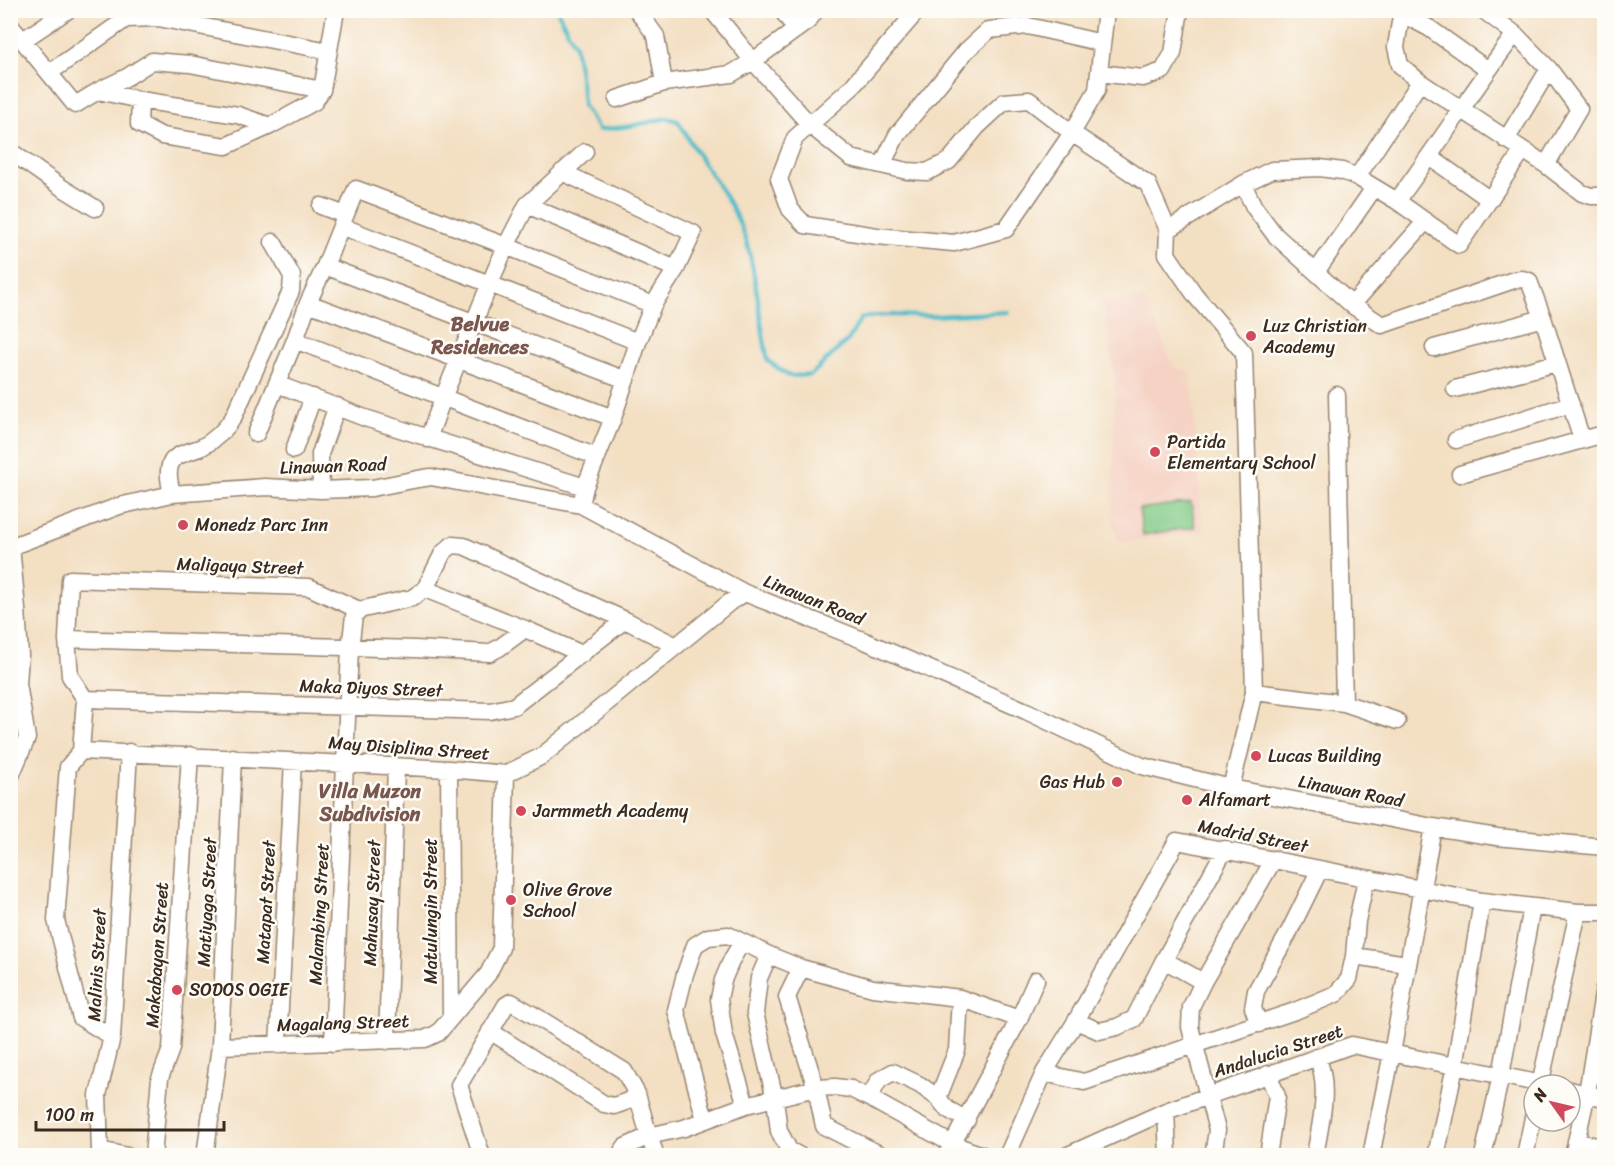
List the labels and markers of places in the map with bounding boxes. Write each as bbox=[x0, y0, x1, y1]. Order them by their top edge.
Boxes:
place label: Luz Christian Academy bbox=[1262, 310, 1367, 363]
marker: Luz Christian Academy bbox=[1244, 329, 1258, 343]
place label: Partida Elementary School bbox=[1167, 426, 1316, 479]
marker: Partida Elementary School bbox=[1148, 445, 1162, 459]
place label: Monedz Parc Inn bbox=[195, 509, 328, 541]
marker: Monedz Parc Inn bbox=[176, 518, 190, 532]
place label: Lucas Building bbox=[1268, 740, 1381, 772]
marker: Lucas Building bbox=[1249, 749, 1263, 763]
place label: Gas Hub bbox=[1040, 766, 1105, 798]
marker: Gas Hub bbox=[1110, 775, 1124, 789]
place label: Alfamart bbox=[1198, 784, 1271, 816]
marker: Alfamart bbox=[1180, 793, 1194, 807]
place label: Jarmmeth Academy bbox=[532, 795, 689, 827]
marker: Jarmmeth Academy bbox=[514, 804, 528, 818]
place label: Olive Grove School bbox=[523, 874, 612, 927]
marker: Olive Grove School bbox=[504, 893, 518, 907]
place label: SODOS OGIE bbox=[189, 974, 290, 1006]
marker: SODOS OGIE bbox=[170, 983, 184, 997]

